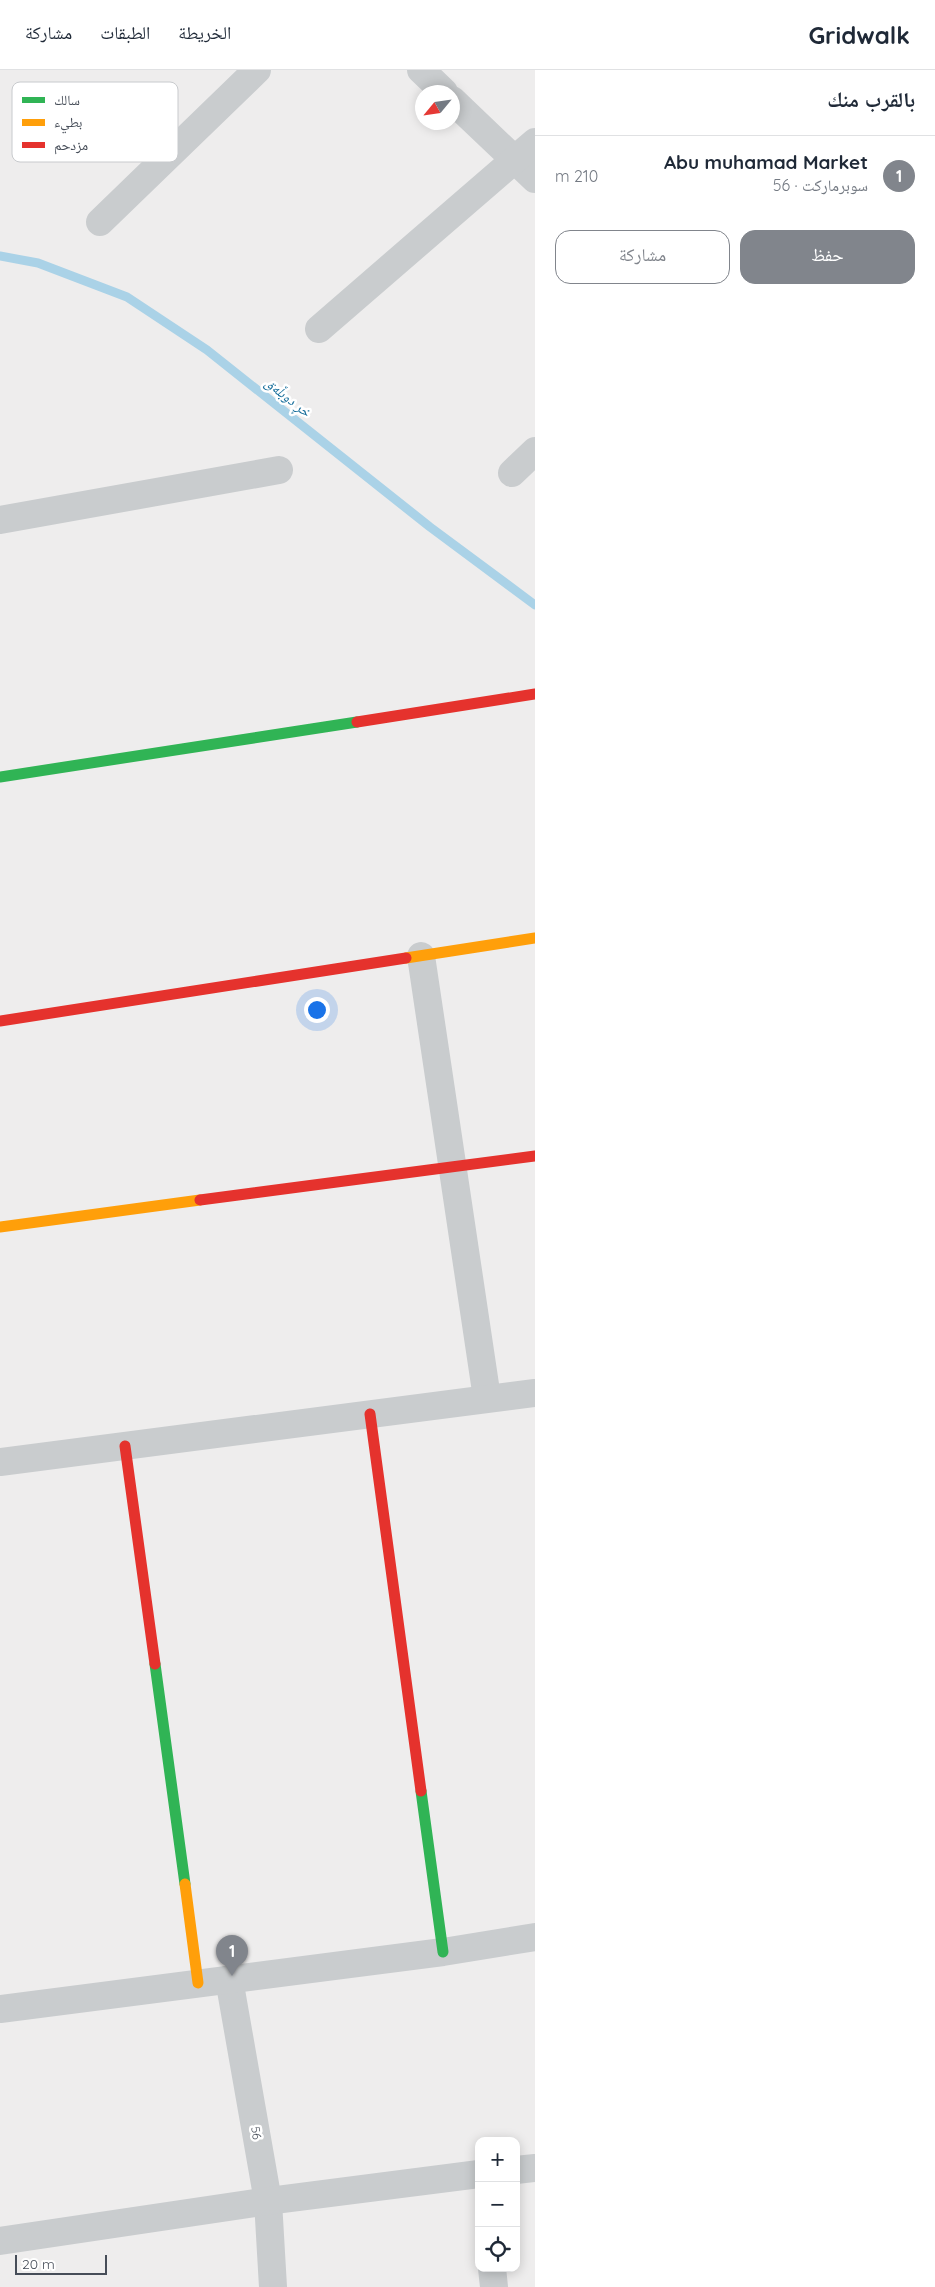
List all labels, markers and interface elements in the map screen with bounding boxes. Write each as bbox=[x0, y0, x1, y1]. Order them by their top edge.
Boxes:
text: Gridwalk bbox=[808, 20, 910, 50]
text: مشاركة bbox=[25, 21, 72, 44]
text: الطبقات bbox=[100, 21, 150, 44]
text: الخريطة bbox=[178, 21, 231, 44]
legend bbox=[12, 82, 178, 162]
north arrow bbox=[415, 85, 460, 130]
text: بالقرب منك bbox=[827, 86, 915, 112]
text: سالك bbox=[54, 91, 80, 109]
text: بطيء bbox=[54, 113, 83, 134]
text: مزدحم bbox=[54, 136, 88, 155]
text: Abu muhamad Market bbox=[664, 150, 868, 174]
text: 210 m bbox=[555, 166, 598, 186]
text: 1 bbox=[896, 166, 902, 186]
text: سوبرماركت · 56 bbox=[773, 175, 868, 195]
button: مشاركة bbox=[555, 230, 730, 284]
button: حفظ bbox=[740, 230, 915, 284]
water label: خڕ دوبڵەق bbox=[260, 373, 315, 423]
your location bbox=[304, 997, 330, 1023]
pin: 1 bbox=[216, 1935, 248, 1976]
street label: 56 bbox=[248, 2125, 265, 2141]
map controls bbox=[475, 2137, 520, 2272]
button: + bbox=[475, 2137, 520, 2182]
button: − bbox=[475, 2182, 520, 2227]
button: locate bbox=[475, 2227, 520, 2272]
scale bar bbox=[15, 2252, 108, 2275]
text: 20 m bbox=[22, 2255, 55, 2273]

